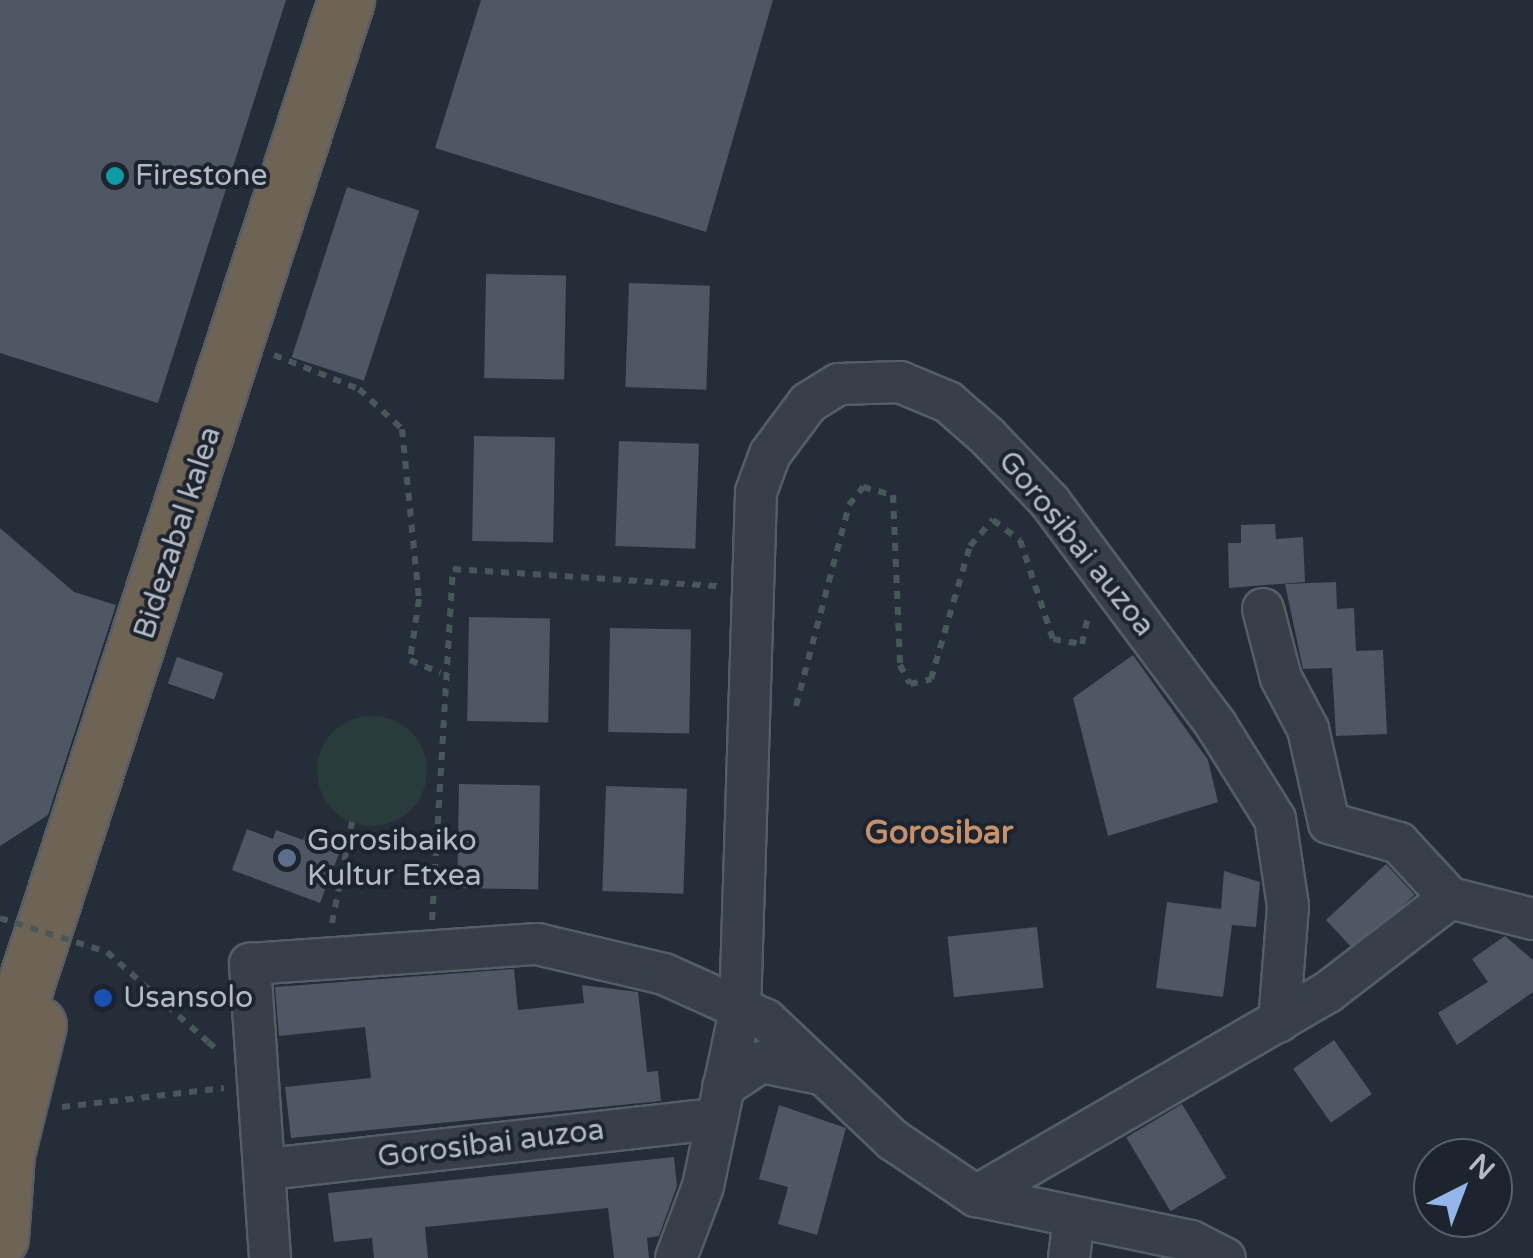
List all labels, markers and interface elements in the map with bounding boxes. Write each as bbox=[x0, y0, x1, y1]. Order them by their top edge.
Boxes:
place label: Firestone bbox=[135, 158, 267, 194]
marker: Firestone bbox=[104, 165, 126, 187]
street label: Bidezabal kalea bbox=[127, 422, 229, 644]
street label: Gorosibai auzoa bbox=[990, 444, 1162, 644]
district label: Gorosibar bbox=[865, 814, 1013, 852]
place label: Gorosibaiko Kultur Etxea bbox=[307, 823, 482, 894]
marker: Gorosibaiko Kultur Etxea bbox=[276, 847, 298, 869]
place label: Usansolo bbox=[123, 980, 253, 1016]
marker: Usansolo bbox=[92, 987, 114, 1009]
street label: Gorosibai auzoa bbox=[376, 1112, 606, 1176]
north arrow bbox=[1413, 1138, 1513, 1238]
text: N bbox=[1462, 1147, 1501, 1187]

